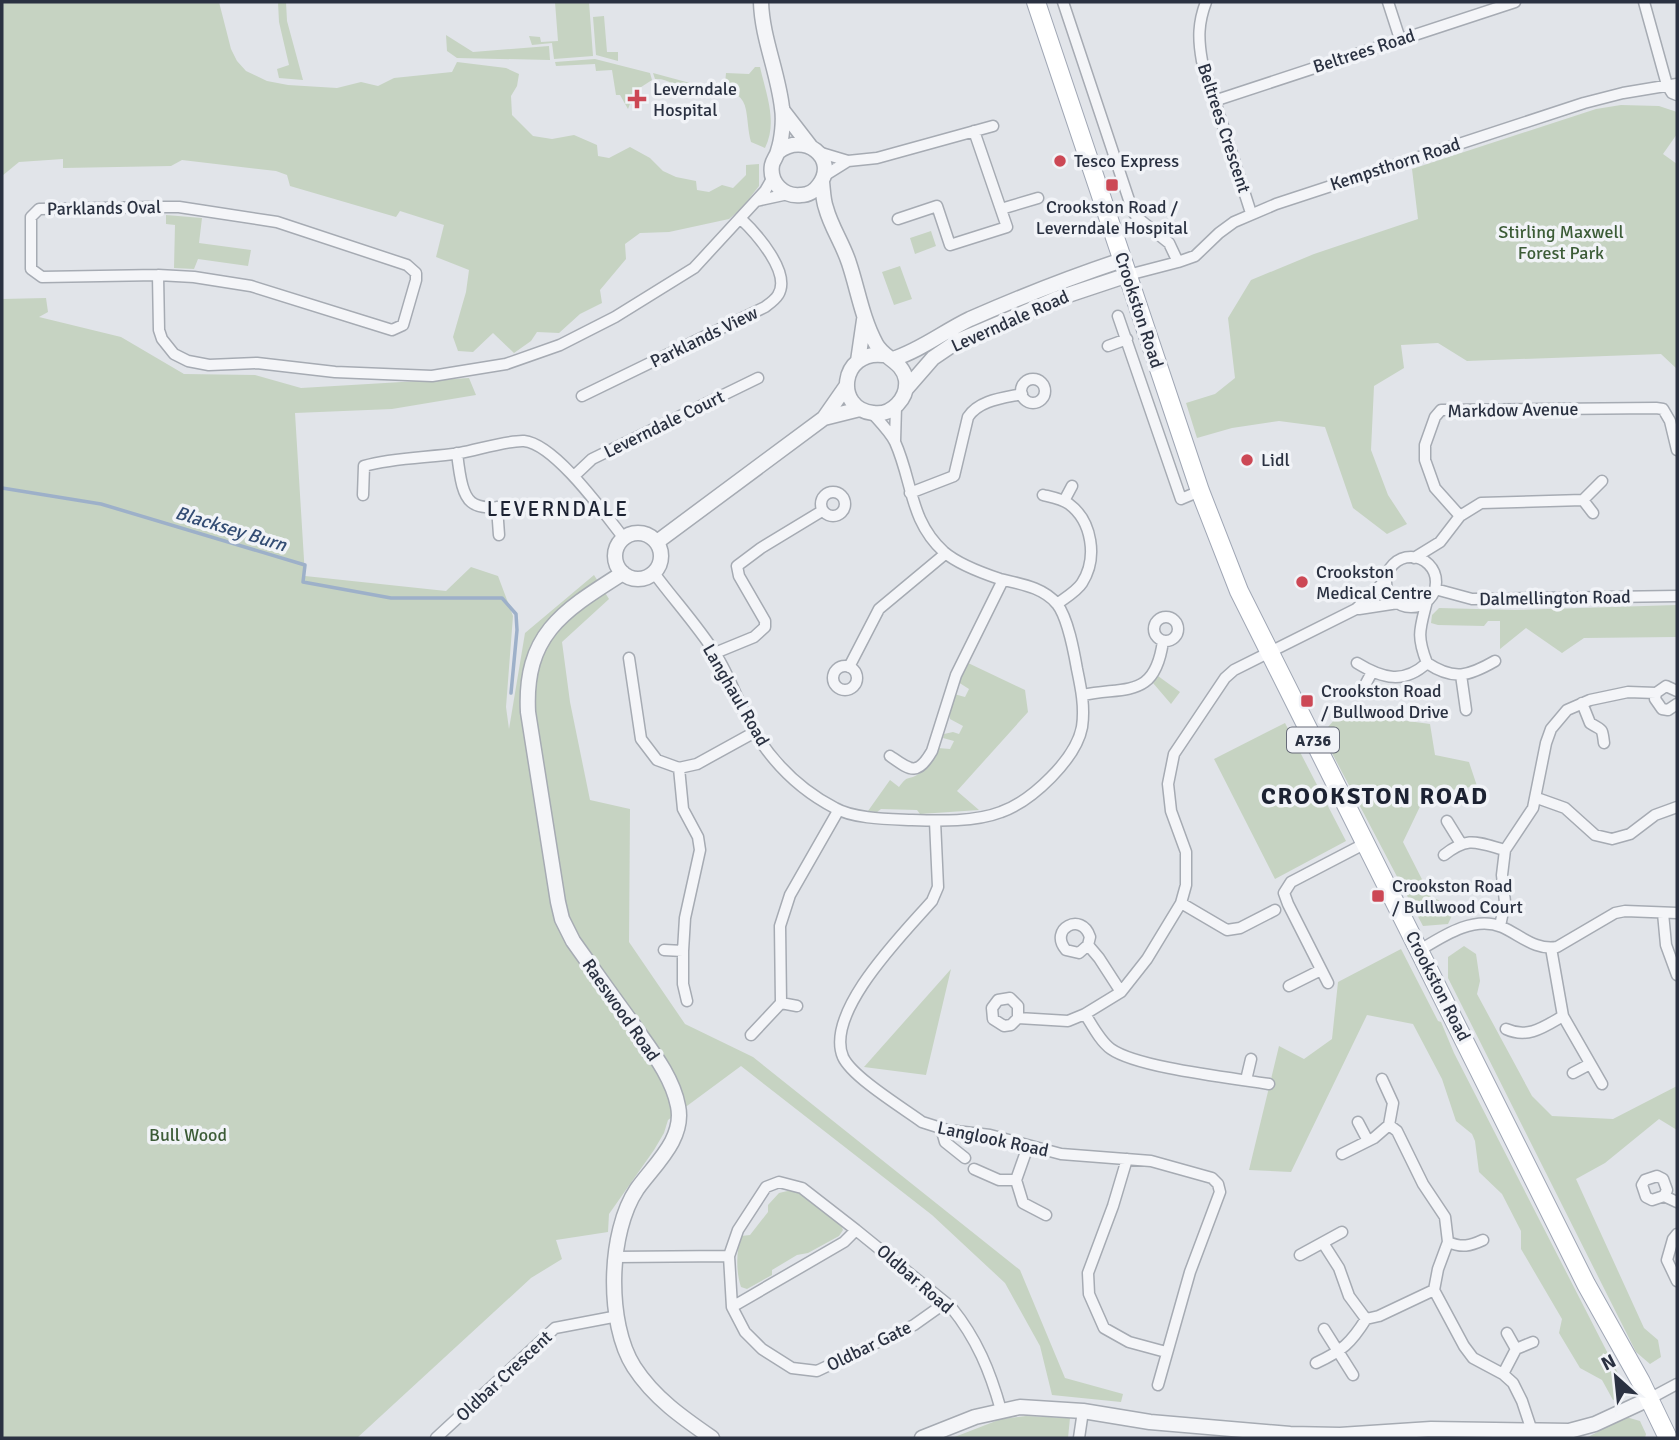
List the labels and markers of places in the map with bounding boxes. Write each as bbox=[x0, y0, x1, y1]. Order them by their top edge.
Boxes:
place label: Leverndale Hospital bbox=[653, 78, 737, 121]
marker: Leverndale Hospital bbox=[627, 89, 647, 109]
place label: Tesco Express bbox=[1074, 150, 1179, 172]
marker: Tesco Express bbox=[1052, 153, 1068, 169]
marker: Crookston Road / Leverndale Hospital bbox=[1104, 177, 1120, 193]
place label: Crookston Road / Leverndale Hospital bbox=[1036, 196, 1188, 239]
place label: Lidl bbox=[1261, 449, 1290, 471]
marker: Lidl bbox=[1239, 452, 1255, 468]
place label: Crookston Medical Centre bbox=[1316, 561, 1432, 604]
marker: Crookston Medical Centre bbox=[1294, 574, 1310, 590]
place label: Crookston Road / Bullwood Drive bbox=[1321, 680, 1449, 723]
marker: Crookston Road / Bullwood Drive bbox=[1299, 693, 1315, 709]
place label: Crookston Road / Bullwood Court bbox=[1392, 875, 1523, 918]
marker: Crookston Road / Bullwood Court bbox=[1370, 888, 1386, 904]

